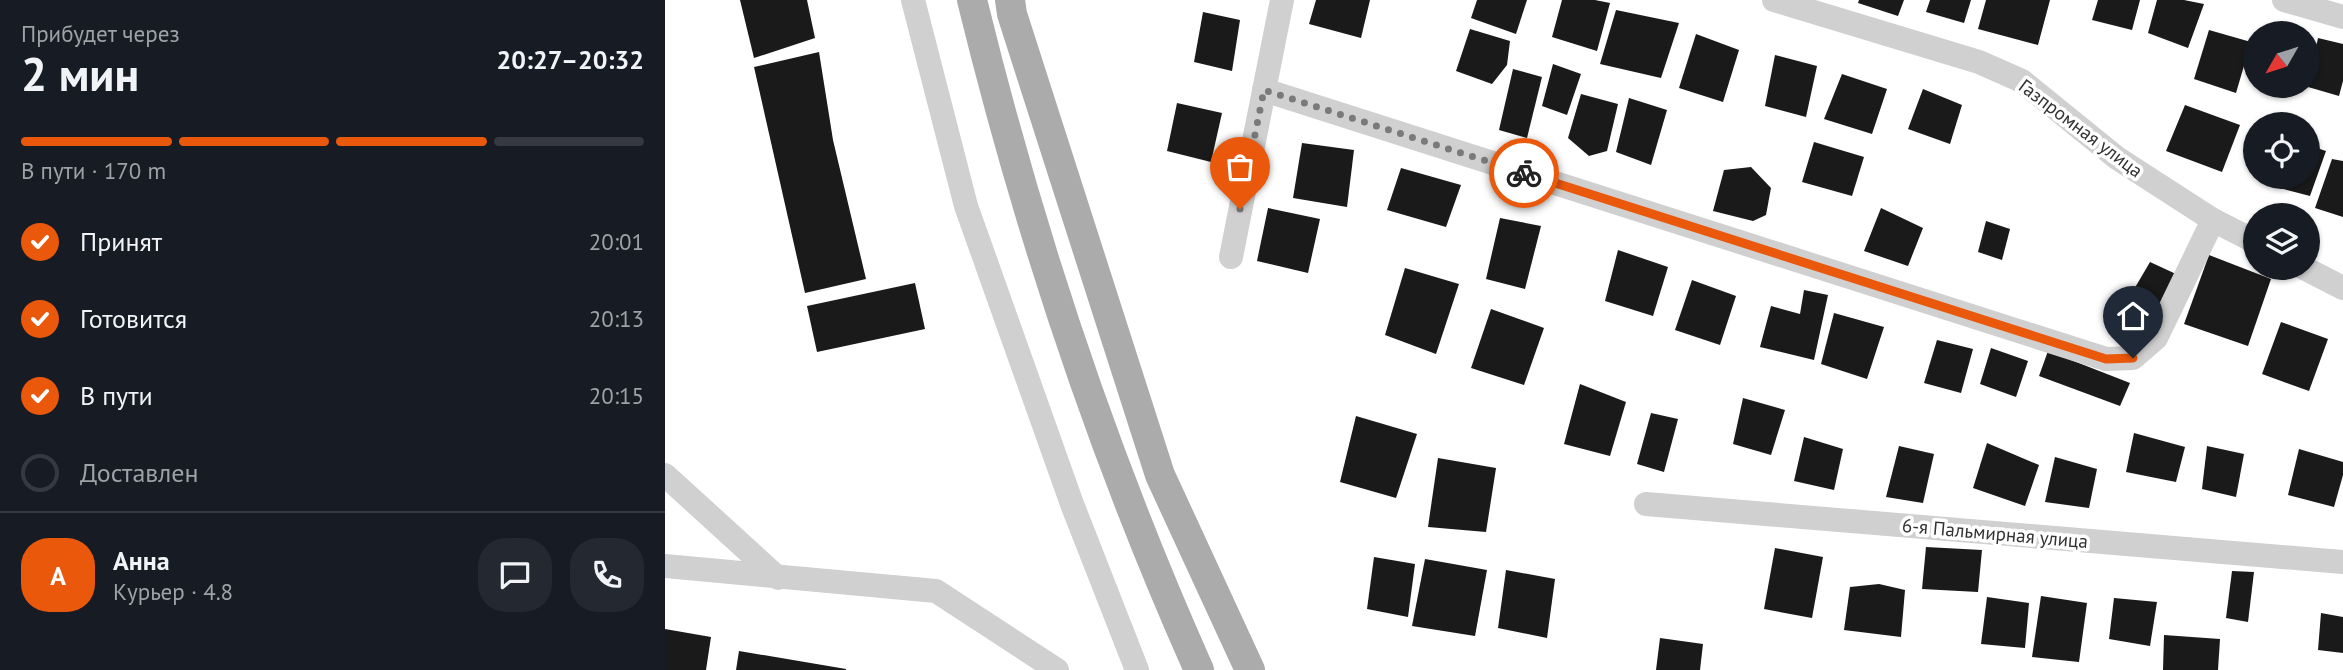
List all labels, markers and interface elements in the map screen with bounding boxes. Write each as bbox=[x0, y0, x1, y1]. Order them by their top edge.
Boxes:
text: Прибудет через bbox=[21, 19, 180, 48]
north arrow bbox=[2243, 21, 2321, 98]
map controls bbox=[2243, 21, 2320, 280]
text: 20:27–20:32 bbox=[497, 43, 644, 76]
text: 2 мин bbox=[21, 44, 139, 104]
street label: Газпромная улица bbox=[2014, 74, 2148, 182]
button: locate bbox=[2243, 112, 2320, 189]
pin bbox=[1210, 137, 1270, 209]
courier bbox=[1489, 138, 1559, 208]
icon: bag bbox=[1221, 148, 1259, 186]
icon: bike bbox=[1505, 154, 1543, 192]
text: В пути · 170 m bbox=[21, 156, 166, 185]
button: layers bbox=[2243, 203, 2320, 280]
icon: check bbox=[21, 223, 59, 261]
text: Принят bbox=[80, 225, 162, 258]
text: 20:01 bbox=[589, 227, 644, 256]
pin bbox=[2103, 286, 2163, 358]
icon: home bbox=[2114, 297, 2152, 335]
icon: check bbox=[21, 300, 59, 338]
text: Готовится bbox=[80, 302, 187, 335]
text: 20:13 bbox=[589, 304, 644, 333]
icon: check bbox=[21, 377, 59, 415]
text: В пути bbox=[80, 379, 153, 412]
text: 20:15 bbox=[589, 381, 644, 410]
text: Доставлен bbox=[80, 456, 199, 489]
street label: 6-я Пальмирная улица bbox=[1901, 513, 2089, 553]
button: chat bbox=[478, 538, 552, 612]
button: phone bbox=[570, 538, 644, 612]
text: Анна bbox=[113, 544, 170, 577]
text: А bbox=[50, 559, 66, 592]
text: Курьер · 4.8 bbox=[113, 577, 233, 606]

